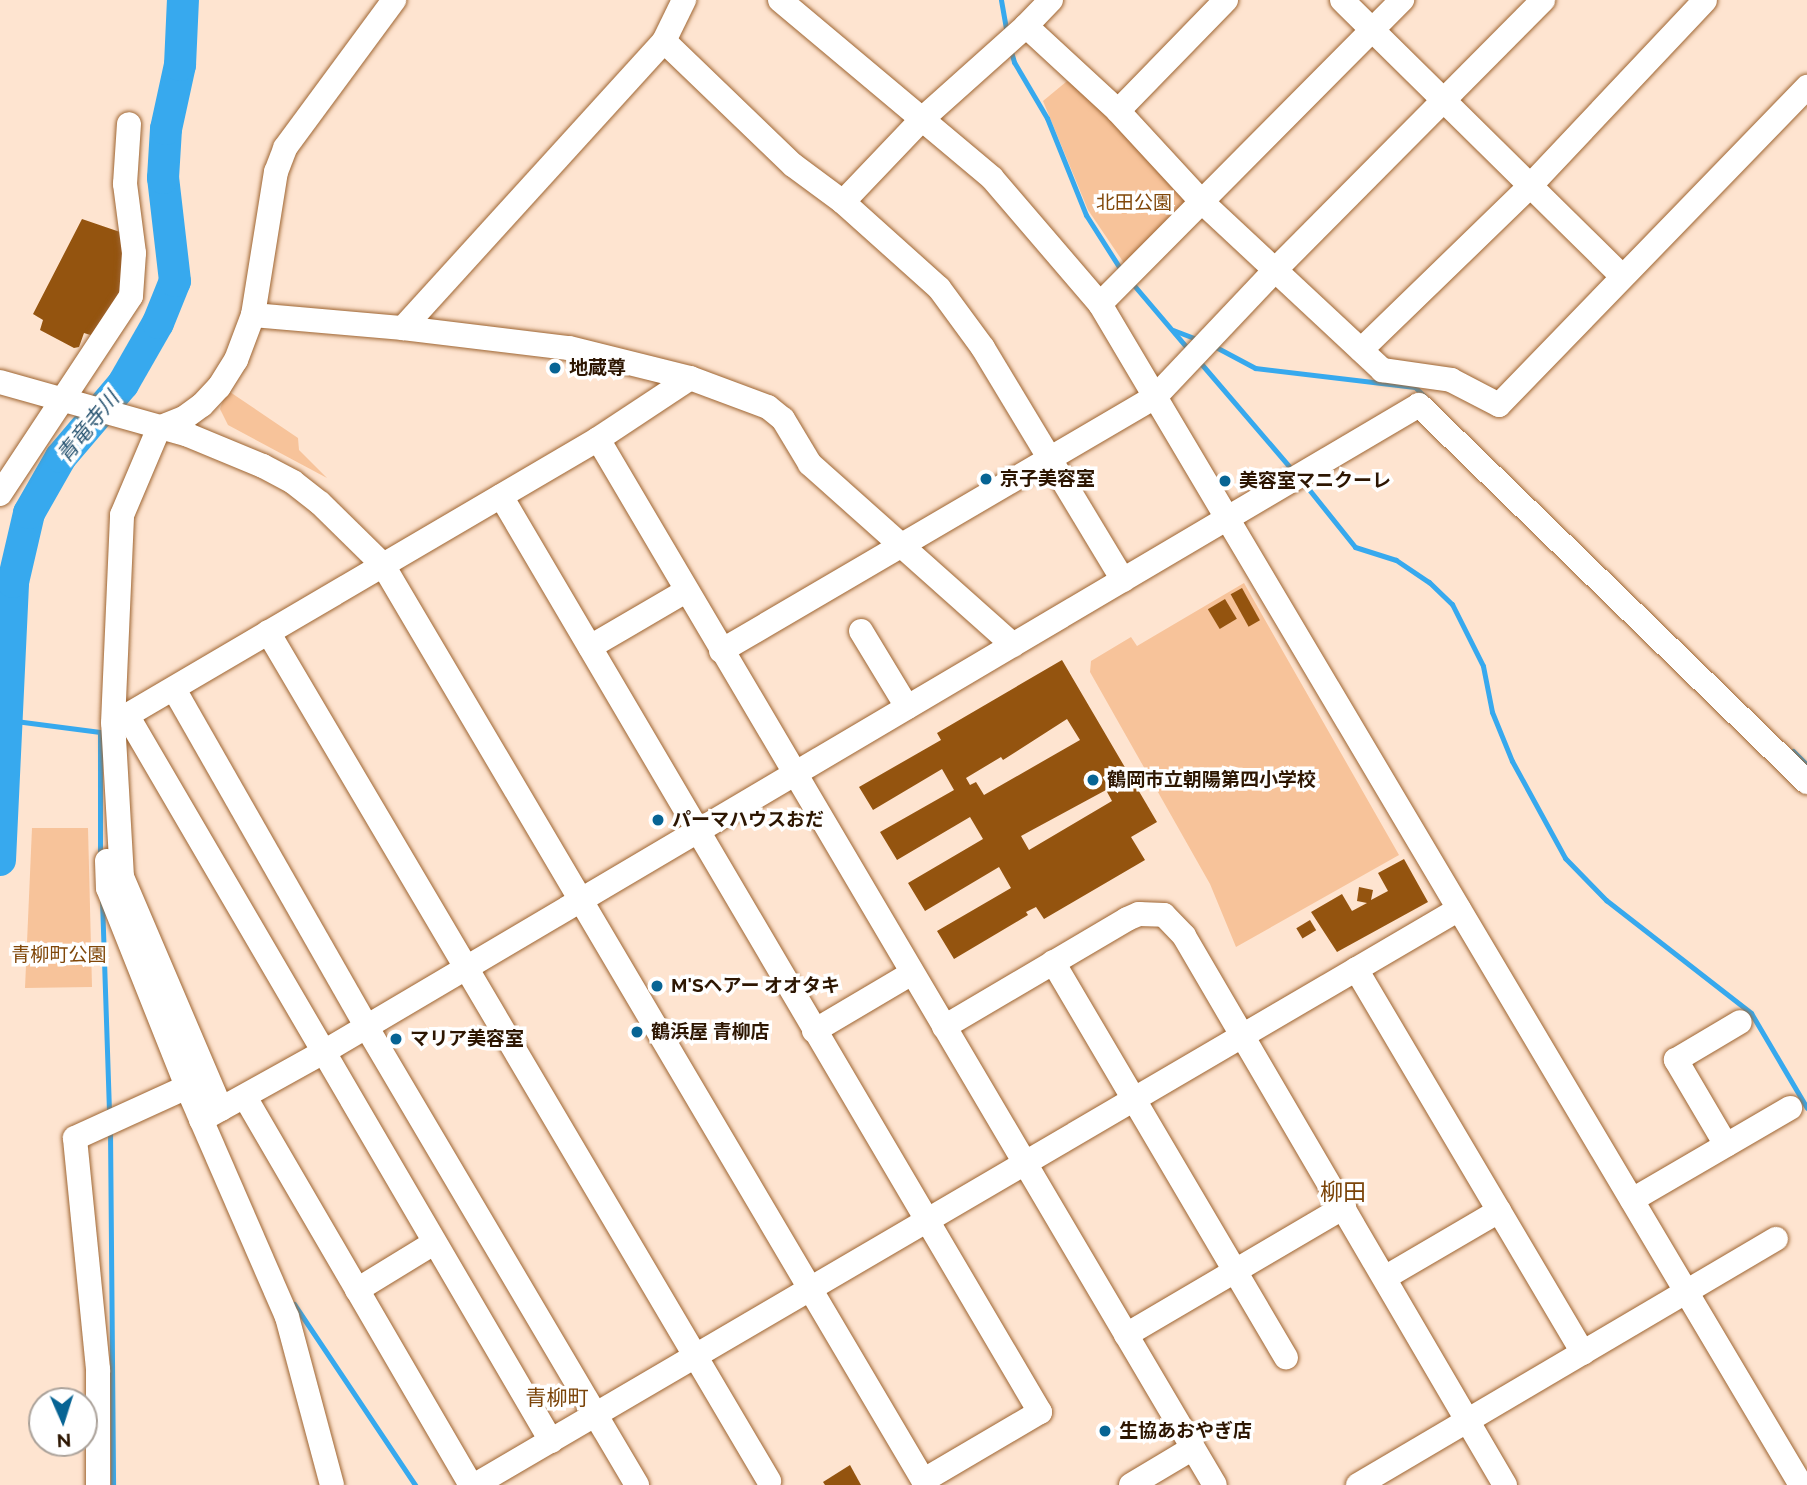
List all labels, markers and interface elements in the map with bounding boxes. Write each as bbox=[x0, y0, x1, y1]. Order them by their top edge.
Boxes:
park label: 北田公園 bbox=[1096, 192, 1172, 214]
place label: 地蔵尊 bbox=[569, 357, 626, 379]
marker: 地蔵尊 bbox=[547, 360, 563, 376]
water label: 青竜寺川 bbox=[52, 386, 124, 468]
place label: 京子美容室 bbox=[1000, 468, 1095, 490]
place label: 美容室マニクーレ bbox=[1239, 470, 1391, 492]
marker: 京子美容室 bbox=[978, 471, 994, 487]
marker: 美容室マニクーレ bbox=[1217, 473, 1233, 489]
place label: 鶴岡市立朝陽第四小学校 bbox=[1107, 769, 1316, 791]
marker: 鶴岡市立朝陽第四小学校 bbox=[1085, 772, 1101, 788]
place label: パーマハウスおだ bbox=[672, 809, 824, 831]
marker: パーマハウスおだ bbox=[650, 812, 666, 828]
park label: 青柳町公園 bbox=[12, 944, 106, 966]
place label: M'Sヘアー オオタキ bbox=[671, 975, 840, 997]
marker: M'Sヘアー オオタキ bbox=[649, 978, 665, 994]
place label: 鶴浜屋 青柳店 bbox=[651, 1021, 770, 1043]
marker: 鶴浜屋 青柳店 bbox=[629, 1024, 645, 1040]
place label: マリア美容室 bbox=[410, 1028, 524, 1050]
marker: マリア美容室 bbox=[388, 1031, 404, 1047]
district label: 柳田 bbox=[1320, 1178, 1366, 1206]
district label: 青柳町 bbox=[526, 1385, 588, 1411]
north arrow bbox=[28, 1387, 98, 1457]
place label: 生協あおやぎ店 bbox=[1119, 1420, 1252, 1442]
marker: 生協あおやぎ店 bbox=[1097, 1423, 1113, 1439]
text: N bbox=[56, 1430, 72, 1452]

